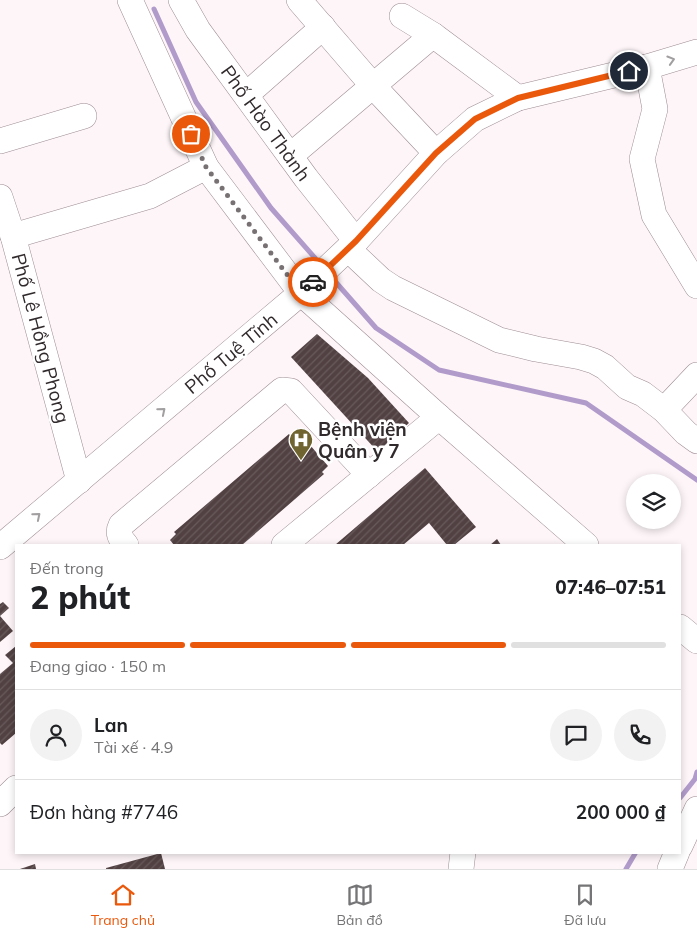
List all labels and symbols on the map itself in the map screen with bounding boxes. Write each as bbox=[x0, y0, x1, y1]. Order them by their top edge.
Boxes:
pin bbox=[608, 50, 650, 92]
one-way arrow bbox=[667, 55, 675, 65]
street label: Phố Hào Thành bbox=[216, 60, 316, 186]
pin bbox=[170, 113, 212, 155]
street label: Phố Lê Hồng Phong bbox=[7, 250, 75, 426]
courier bbox=[288, 257, 338, 307]
street label: Phố Tuệ Tĩnh bbox=[180, 307, 282, 399]
one-way arrow bbox=[156, 408, 165, 417]
place label: Bệnh viện Quân y 7 bbox=[318, 417, 407, 463]
hospital icon: Bệnh viện Quân y 7 bbox=[288, 427, 314, 461]
one-way arrow bbox=[32, 512, 41, 521]

